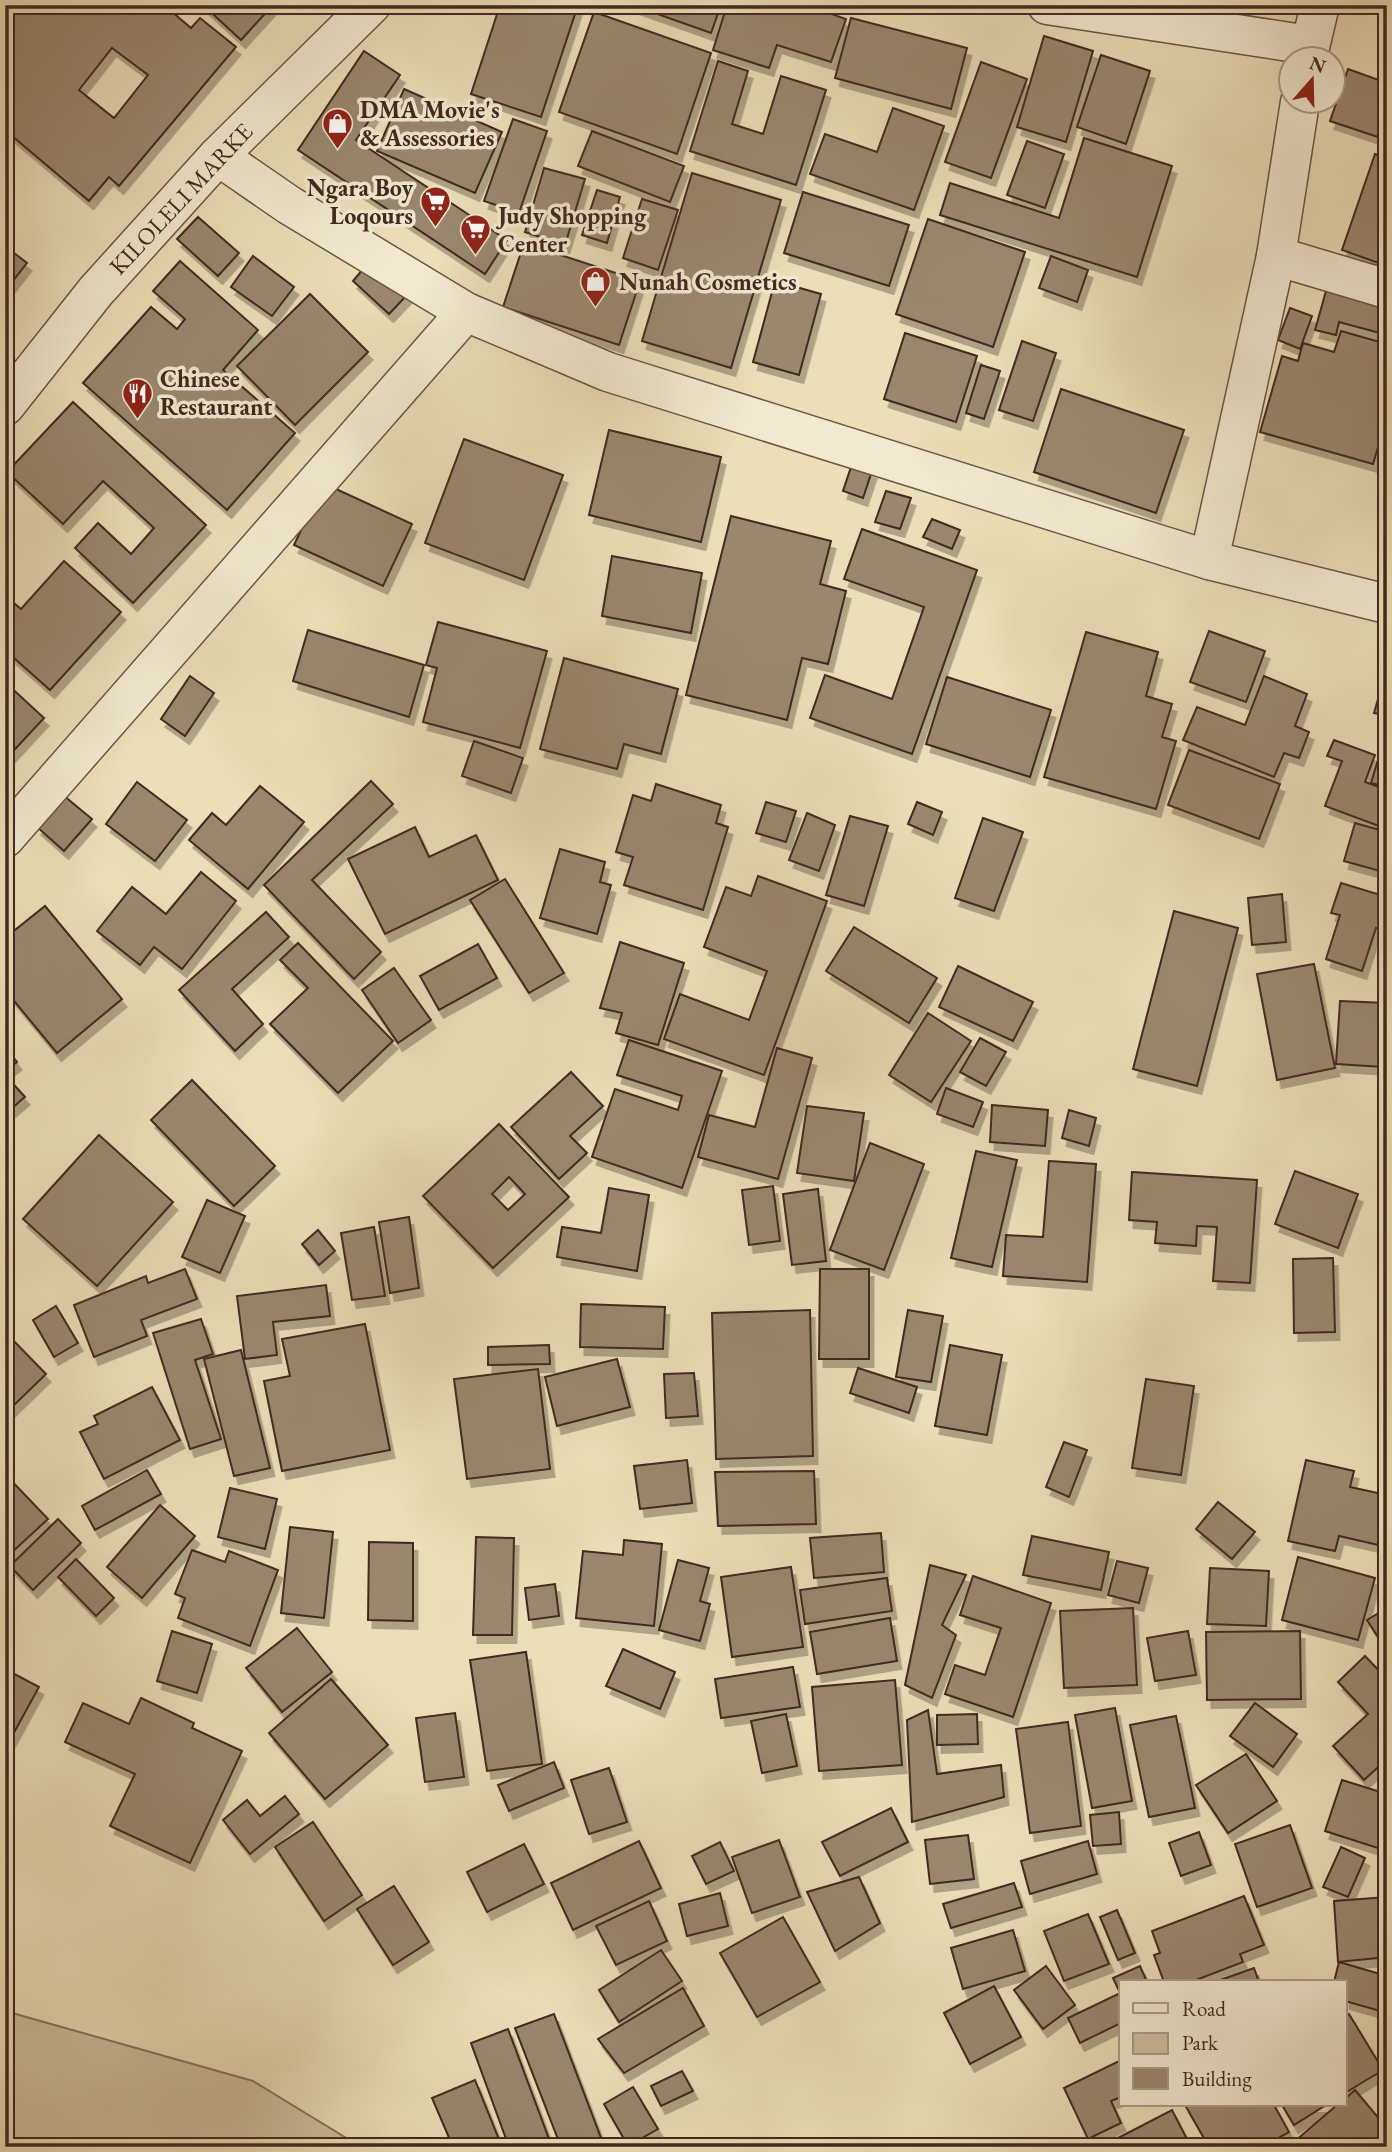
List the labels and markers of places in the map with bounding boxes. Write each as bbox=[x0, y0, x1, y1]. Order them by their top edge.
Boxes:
place label: DMA Movie's & Assessories bbox=[360, 94, 500, 153]
shop icon: DMA Movie's & Assessories bbox=[320, 107, 354, 151]
place label: Ngara Boy Loqours bbox=[307, 172, 413, 232]
supermarket icon: Ngara Boy Loqours bbox=[419, 185, 453, 229]
place label: Judy Shopping Center bbox=[496, 200, 647, 259]
supermarket icon: Judy Shopping Center bbox=[458, 213, 492, 257]
shop icon: Nunah Cosmetics bbox=[579, 265, 613, 309]
place label: Nunah Cosmetics bbox=[619, 266, 797, 297]
place label: Chinese Restaurant bbox=[160, 363, 272, 422]
restaurant icon: Chinese Restaurant bbox=[120, 376, 154, 420]

